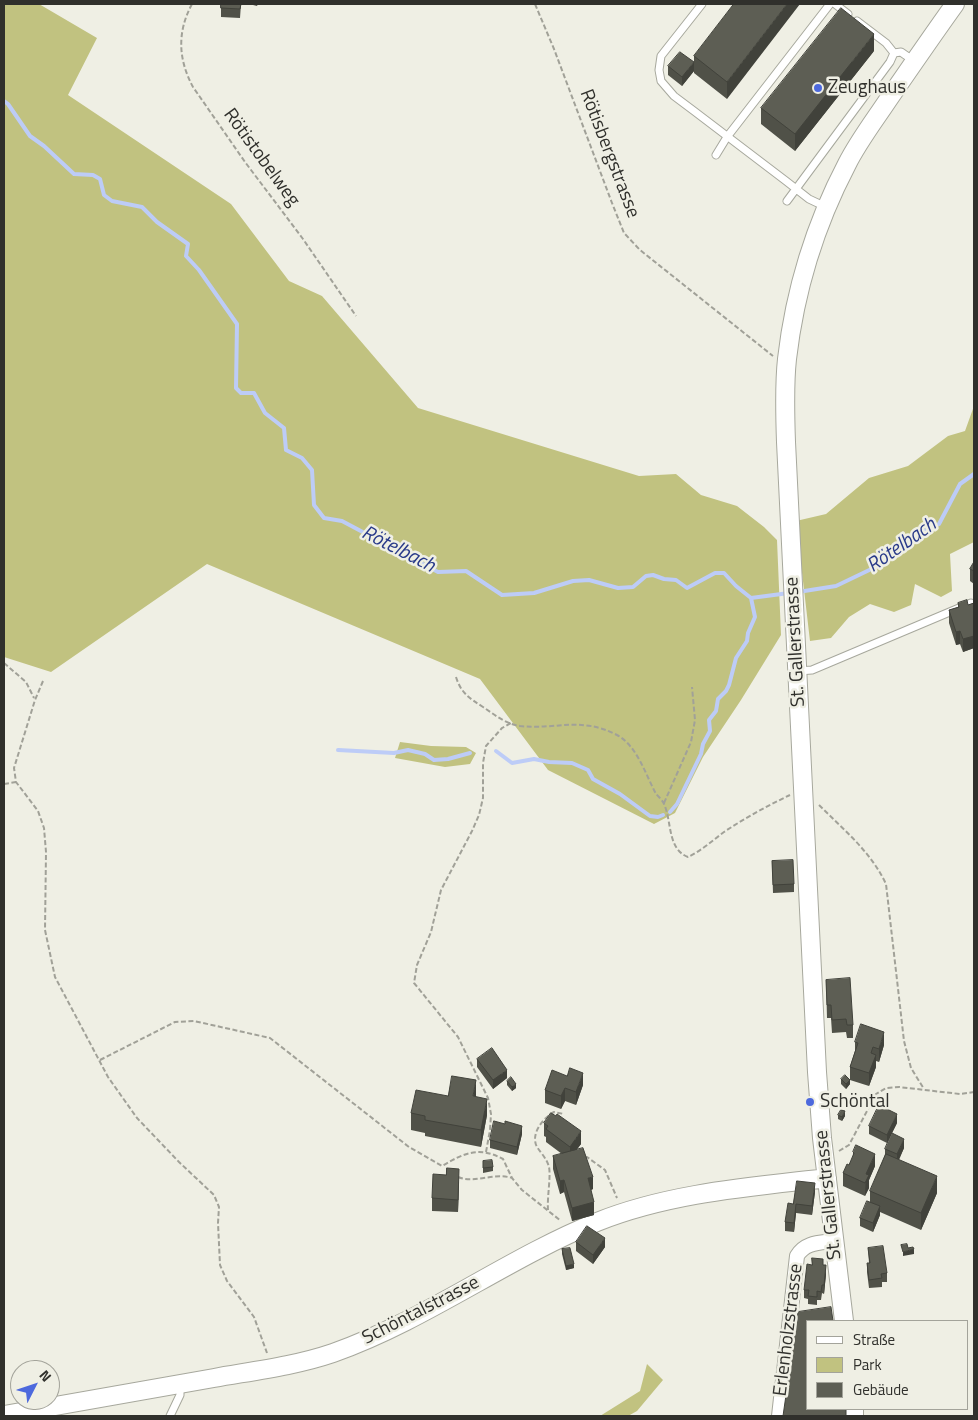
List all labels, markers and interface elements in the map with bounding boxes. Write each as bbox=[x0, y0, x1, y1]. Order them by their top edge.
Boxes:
place label: Zeughaus bbox=[828, 77, 906, 99]
marker: Zeughaus bbox=[812, 82, 824, 94]
street label: Rötisbergstrasse bbox=[574, 87, 644, 221]
street label: Rötistobelweg bbox=[218, 105, 304, 211]
water label: Rötelbach bbox=[863, 514, 941, 578]
water label: Rötelbach bbox=[357, 521, 439, 579]
street label: St. Gallerstrasse bbox=[781, 576, 811, 708]
place label: Schöntal bbox=[820, 1091, 890, 1113]
marker: Schöntal bbox=[804, 1096, 816, 1108]
street label: St. Gallerstrasse bbox=[811, 1129, 847, 1261]
street label: Erlenholzstrasse bbox=[770, 1262, 808, 1398]
street label: Schöntalstrasse bbox=[359, 1272, 483, 1350]
legend bbox=[806, 1320, 968, 1410]
text: Straße bbox=[853, 1328, 895, 1351]
text: Park bbox=[853, 1353, 882, 1376]
north arrow bbox=[10, 1360, 60, 1410]
text: N bbox=[35, 1365, 57, 1386]
text: Gebäude bbox=[853, 1378, 909, 1401]

